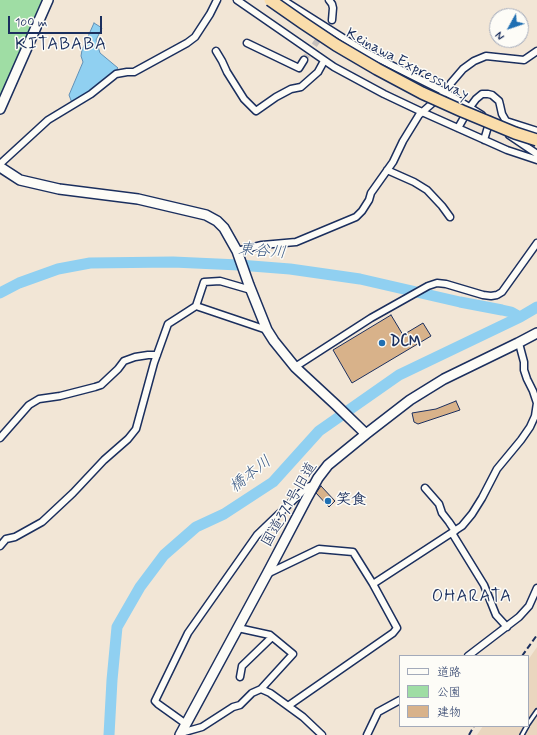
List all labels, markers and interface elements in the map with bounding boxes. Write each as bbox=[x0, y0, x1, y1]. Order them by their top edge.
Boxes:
scale bar bbox=[10, 8, 104, 34]
north arrow bbox=[489, 8, 529, 48]
text: 100 m bbox=[15, 15, 47, 31]
street label: Keinawa Expressway bbox=[343, 25, 471, 105]
text: N bbox=[493, 28, 508, 42]
district label: KITABABA bbox=[14, 35, 108, 55]
water label: 東谷川 bbox=[237, 240, 287, 264]
place label: DCM bbox=[390, 334, 421, 352]
marker: DCM bbox=[377, 338, 387, 348]
water label: 橋本川 bbox=[226, 453, 276, 497]
street label: 国道371号旧道 bbox=[258, 459, 322, 551]
place label: 笑食 bbox=[336, 492, 366, 510]
marker: 笑食 bbox=[323, 496, 333, 506]
district label: OHARATA bbox=[432, 587, 512, 607]
legend bbox=[399, 655, 529, 727]
text: 道路 bbox=[437, 665, 461, 681]
text: 公園 bbox=[437, 685, 461, 701]
text: 建物 bbox=[437, 705, 461, 721]

